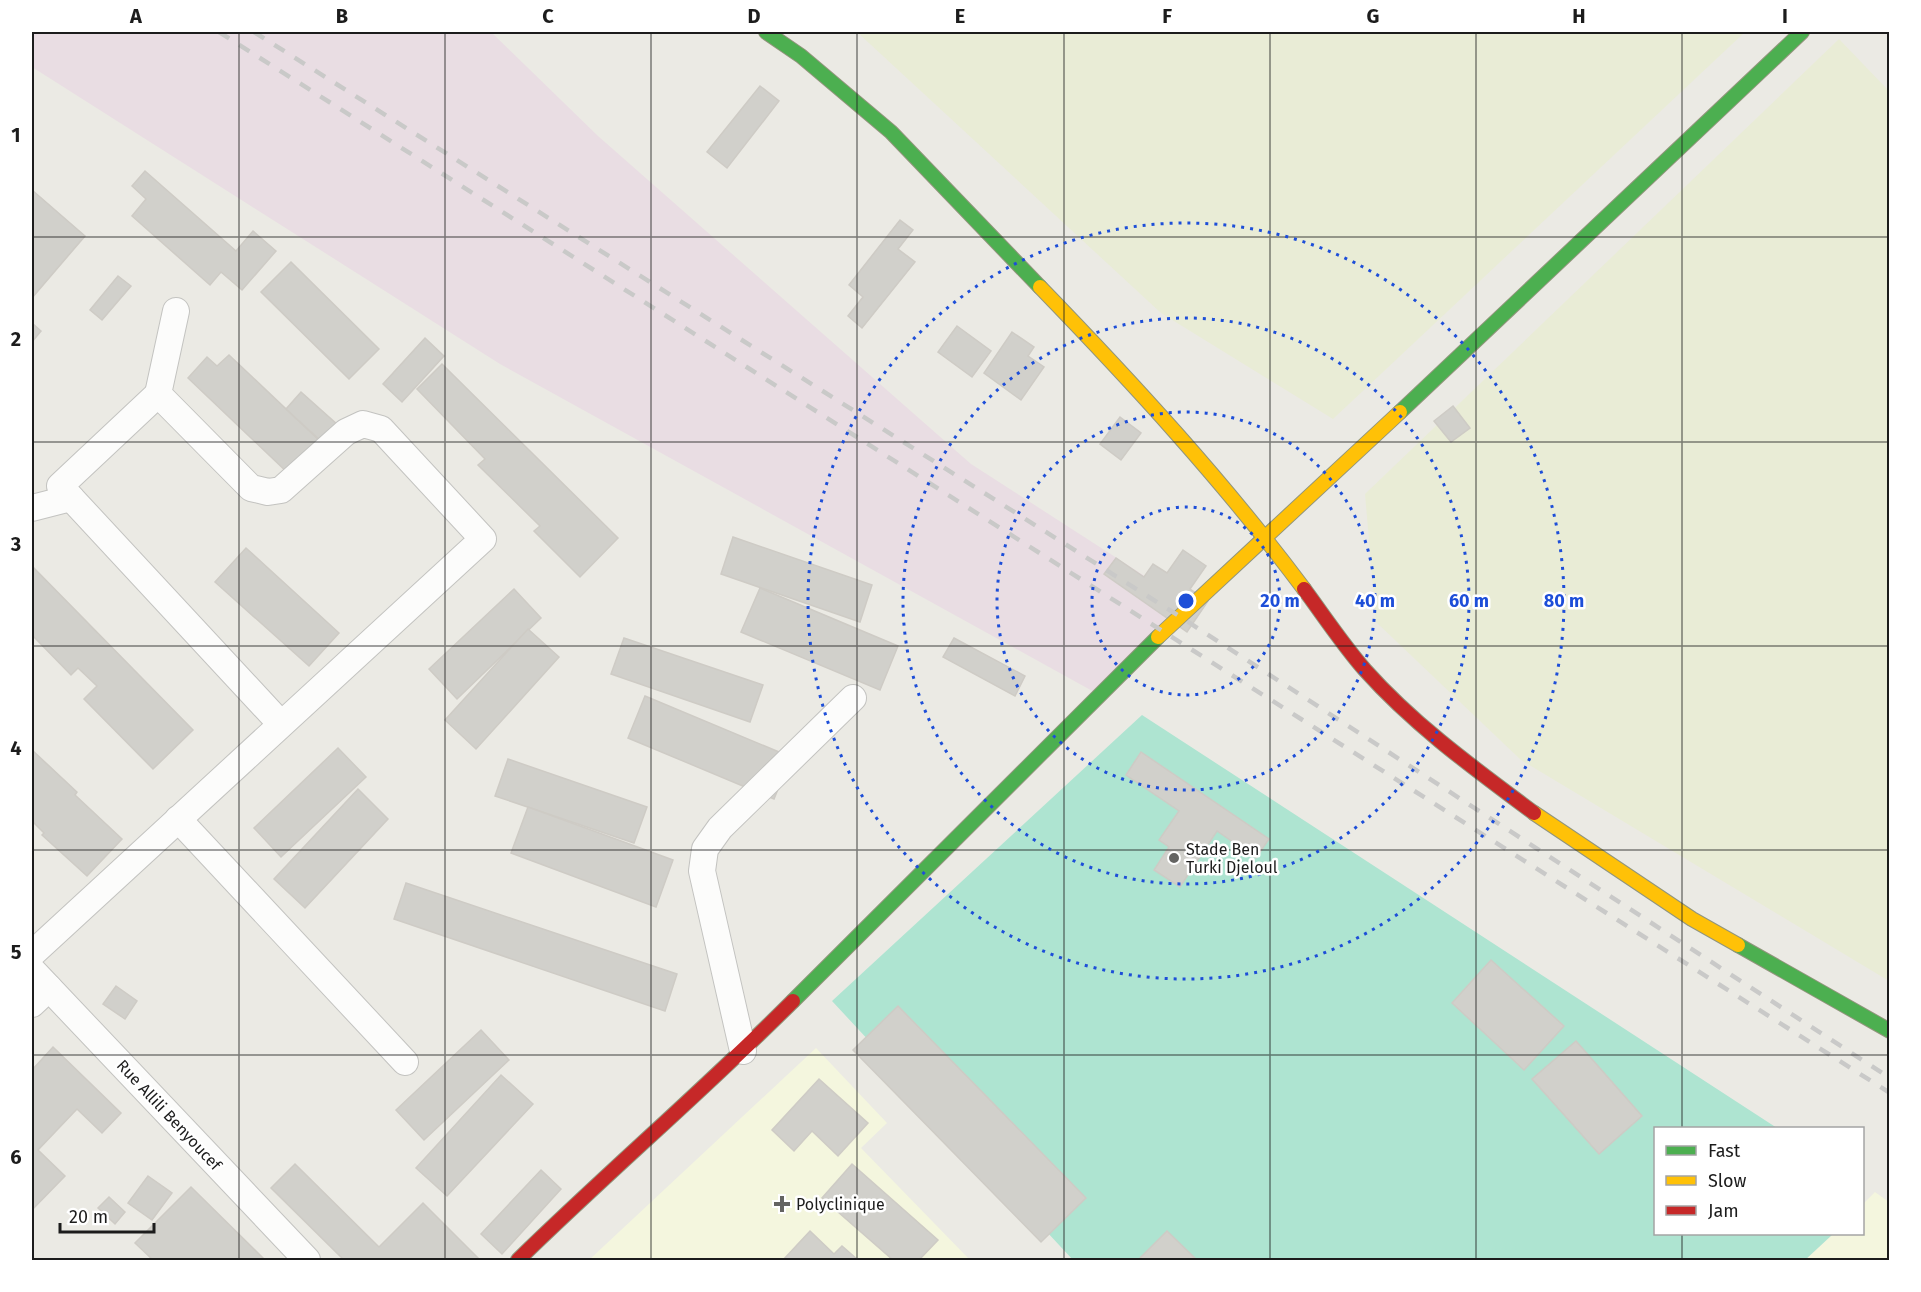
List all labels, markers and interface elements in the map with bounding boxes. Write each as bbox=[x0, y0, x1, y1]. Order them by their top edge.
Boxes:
text: A bbox=[129, 4, 143, 28]
text: B bbox=[336, 4, 348, 28]
text: C bbox=[542, 4, 554, 28]
text: D bbox=[747, 4, 761, 28]
text: E bbox=[955, 4, 965, 28]
text: F bbox=[1162, 4, 1172, 28]
text: G bbox=[1367, 4, 1379, 28]
text: H bbox=[1572, 4, 1586, 28]
text: I bbox=[1782, 4, 1788, 28]
text: 1 bbox=[11, 123, 21, 147]
text: 2 bbox=[11, 327, 21, 351]
text: 3 bbox=[10, 532, 21, 556]
text: 20 m bbox=[1260, 590, 1300, 612]
text: 40 m bbox=[1355, 590, 1395, 612]
text: 60 m bbox=[1449, 590, 1489, 612]
text: 80 m bbox=[1544, 590, 1584, 612]
centre of rings bbox=[1176, 591, 1196, 611]
text: 4 bbox=[10, 736, 22, 760]
place label: Stade Ben Turki Djeloul bbox=[1186, 840, 1278, 877]
marker: Stade Ben Turki Djeloul bbox=[1167, 851, 1181, 865]
text: 5 bbox=[11, 940, 22, 964]
street label: Rue Allili Benyoucef bbox=[113, 1056, 226, 1175]
legend bbox=[1654, 1127, 1864, 1235]
text: Fast bbox=[1708, 1140, 1741, 1162]
text: 6 bbox=[10, 1145, 22, 1169]
text: Slow bbox=[1708, 1170, 1747, 1192]
marker: Polyclinique bbox=[773, 1195, 791, 1213]
place label: Polyclinique bbox=[796, 1195, 885, 1214]
scale bar bbox=[60, 1196, 154, 1234]
text: Jam bbox=[1708, 1200, 1739, 1222]
text: 20 m bbox=[69, 1206, 108, 1228]

